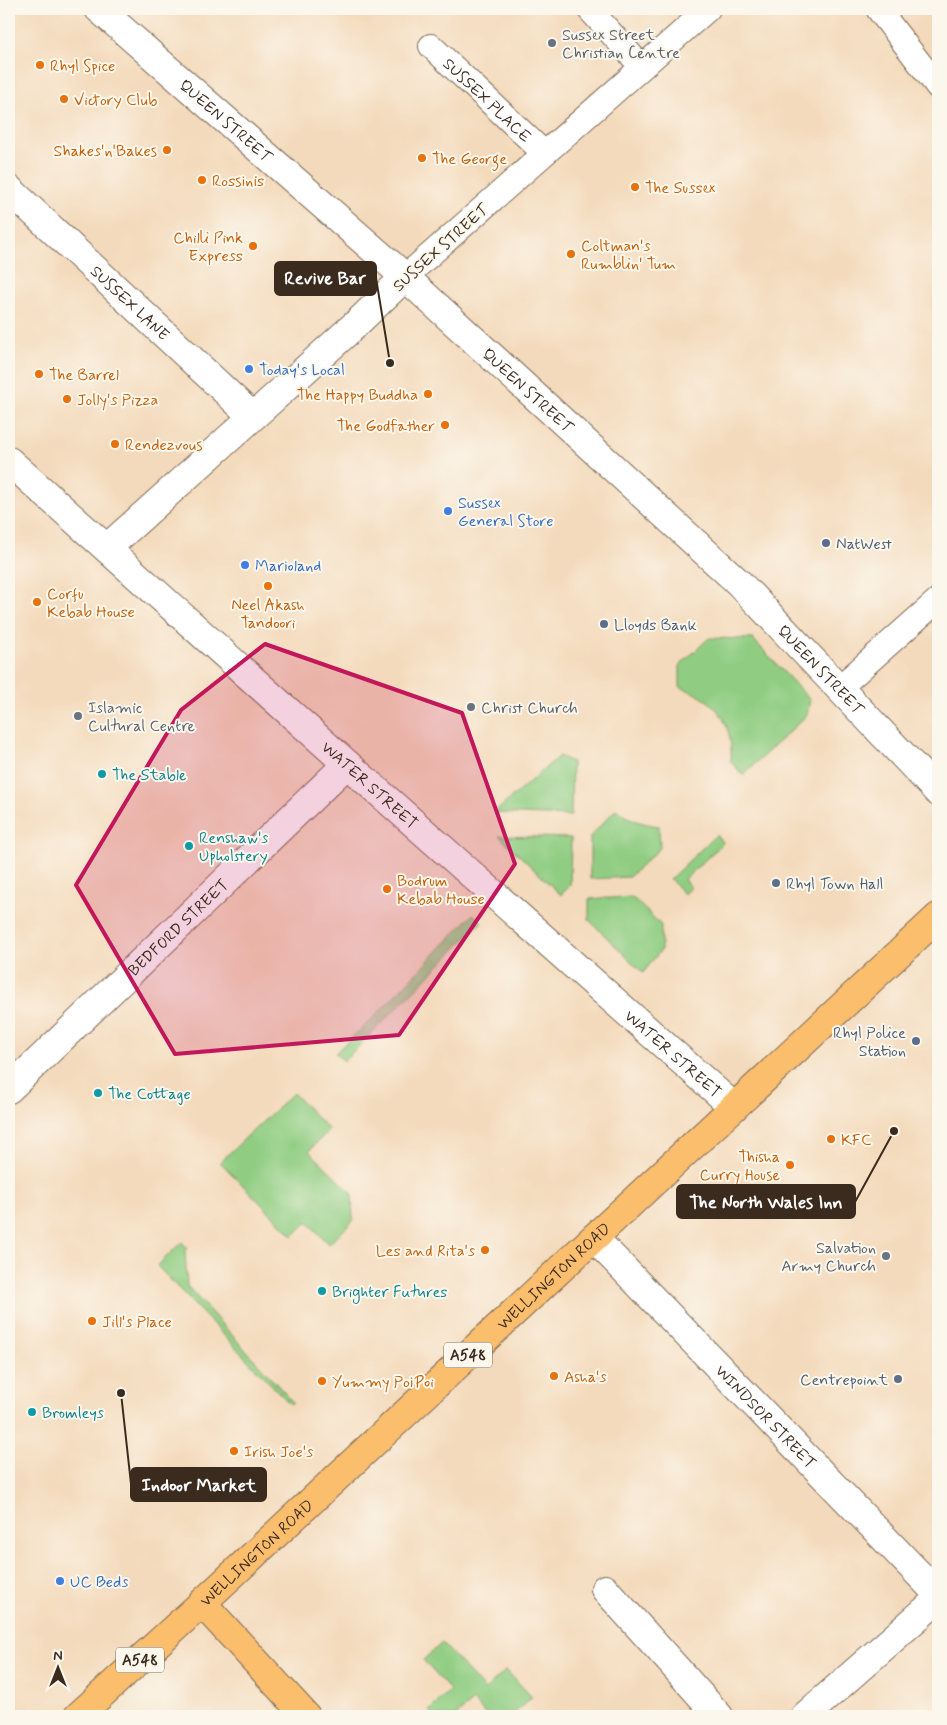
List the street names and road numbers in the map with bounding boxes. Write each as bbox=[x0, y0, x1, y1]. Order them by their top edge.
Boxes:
street label: SUSSEX PLACE bbox=[438, 54, 535, 148]
street label: QUEEN STREET bbox=[174, 75, 277, 169]
street label: SUSSEX STREET bbox=[389, 199, 494, 297]
street label: SUSSEX LANE bbox=[85, 261, 173, 345]
street label: QUEEN STREET bbox=[477, 344, 578, 439]
street label: QUEEN STREET bbox=[772, 621, 869, 721]
street label: WATER STREET bbox=[317, 737, 422, 834]
street label: BEDFORD STREET bbox=[124, 875, 234, 981]
street label: WATER STREET bbox=[620, 1006, 725, 1103]
street label: WELLINGTON ROAD bbox=[493, 1219, 616, 1335]
road number: A548 bbox=[444, 1342, 492, 1368]
street label: WINDSOR STREET bbox=[710, 1361, 820, 1474]
street label: WELLINGTON ROAD bbox=[196, 1495, 319, 1612]
road number: A548 bbox=[116, 1648, 164, 1672]

